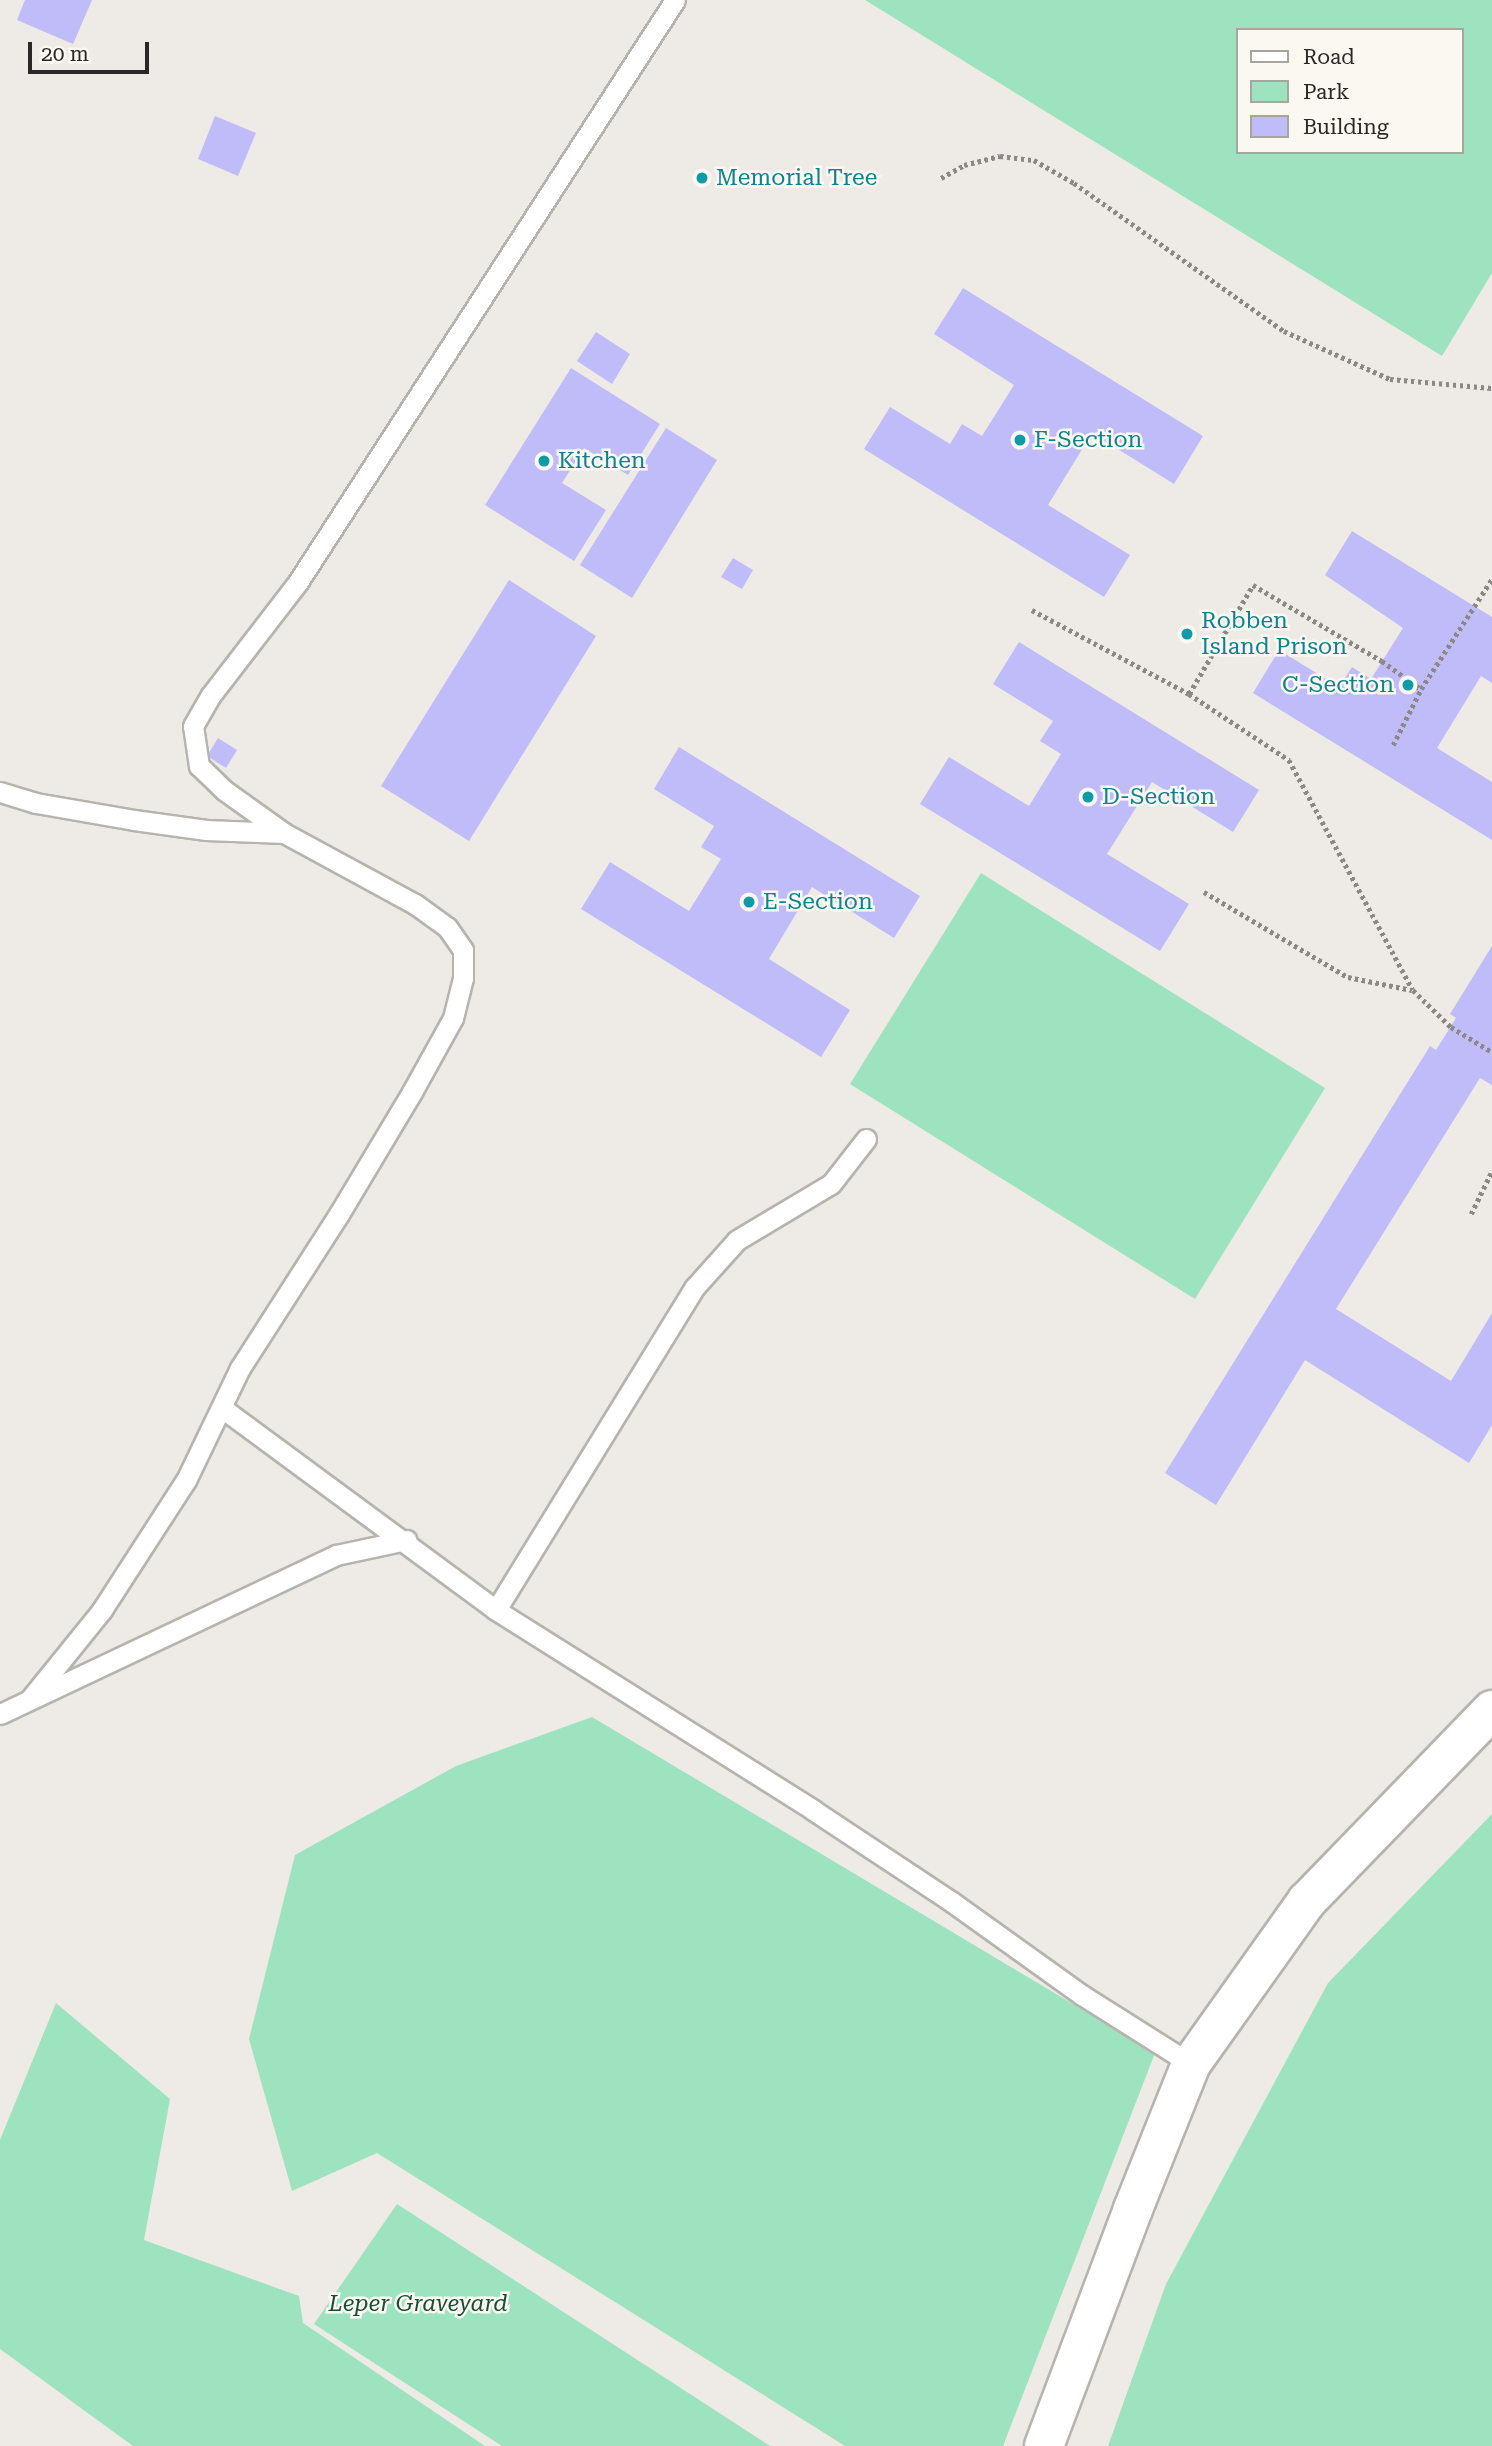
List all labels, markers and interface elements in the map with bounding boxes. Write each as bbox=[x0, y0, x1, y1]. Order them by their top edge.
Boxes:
scale bar bbox=[32, 28, 152, 72]
legend bbox=[1236, 28, 1464, 154]
text: 20 m bbox=[41, 42, 89, 66]
text: Road bbox=[1303, 45, 1355, 69]
text: Park bbox=[1303, 80, 1349, 104]
text: Building bbox=[1303, 115, 1389, 139]
place label: Memorial Tree bbox=[716, 164, 877, 192]
marker: Memorial Tree bbox=[694, 170, 710, 186]
place label: F-Section bbox=[1034, 426, 1142, 454]
marker: F-Section bbox=[1012, 432, 1028, 448]
place label: Kitchen bbox=[558, 447, 646, 475]
marker: Kitchen bbox=[536, 453, 552, 469]
place label: Robben Island Prison bbox=[1201, 607, 1347, 661]
marker: Robben Island Prison bbox=[1179, 626, 1195, 642]
place label: C-Section bbox=[1282, 671, 1394, 699]
marker: C-Section bbox=[1400, 677, 1416, 693]
place label: D-Section bbox=[1102, 783, 1215, 811]
marker: D-Section bbox=[1080, 789, 1096, 805]
place label: E-Section bbox=[763, 888, 873, 916]
marker: E-Section bbox=[741, 894, 757, 910]
park label: Leper Graveyard bbox=[328, 2290, 508, 2318]

